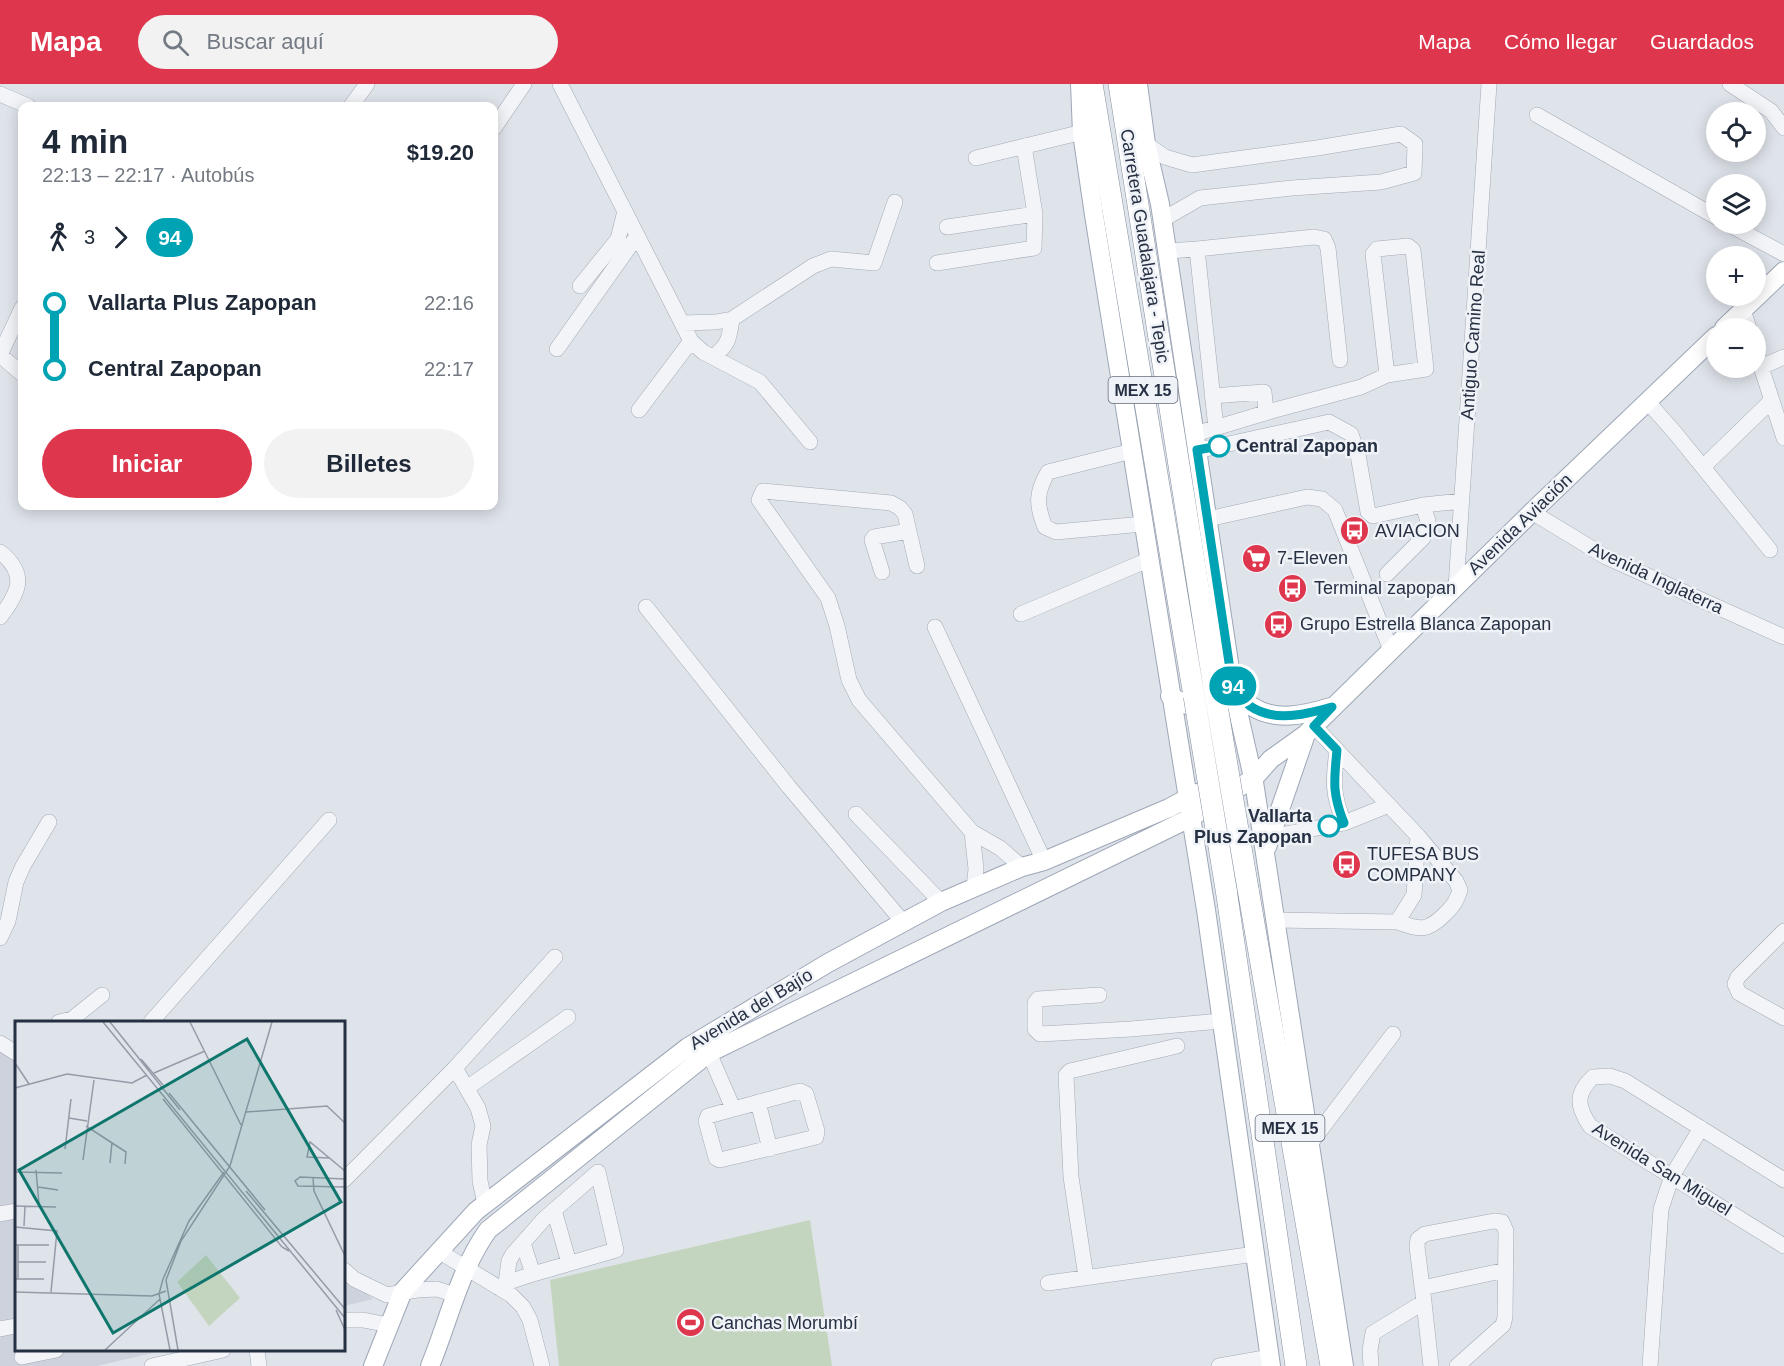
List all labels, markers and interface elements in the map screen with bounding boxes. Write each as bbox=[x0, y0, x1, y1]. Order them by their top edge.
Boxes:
search box bbox=[138, 15, 558, 69]
text: Mapa bbox=[30, 26, 102, 57]
icon: search bbox=[159, 26, 192, 59]
text: Buscar aquí bbox=[207, 29, 324, 54]
text: Mapa bbox=[1418, 30, 1471, 53]
text: Cómo llegar bbox=[1504, 30, 1617, 53]
text: Guardados bbox=[1650, 30, 1754, 53]
map controls bbox=[1706, 102, 1766, 378]
button: locate bbox=[1706, 102, 1766, 162]
text: 4 min bbox=[42, 123, 128, 160]
street label: Carretera Guadalajara - Tepic bbox=[1117, 127, 1173, 365]
text: $19.20 bbox=[407, 140, 474, 165]
text: 22:13 – 22:17 · Autobús bbox=[42, 164, 254, 186]
button: layers bbox=[1706, 174, 1766, 234]
icon: walk bbox=[42, 221, 75, 254]
icon: forward bbox=[104, 221, 137, 254]
text: 3 bbox=[84, 226, 95, 248]
text: 94 bbox=[158, 226, 181, 249]
button: + bbox=[1706, 246, 1766, 306]
street label: Antiguo Camino Real bbox=[1457, 249, 1489, 421]
text: Vallarta Plus Zapopan bbox=[88, 290, 317, 315]
text: 22:16 bbox=[424, 292, 474, 314]
button: − bbox=[1706, 318, 1766, 378]
text: Central Zapopan bbox=[88, 356, 262, 381]
text: 22:17 bbox=[424, 358, 474, 380]
road number: MEX 15 bbox=[1108, 377, 1178, 403]
button: Iniciar bbox=[42, 429, 252, 498]
button: Billetes bbox=[264, 429, 474, 498]
marker: Central Zapopan bbox=[1208, 435, 1230, 457]
place label: Central Zapopan bbox=[1236, 436, 1378, 456]
street label: Avenida Aviación bbox=[1464, 469, 1576, 579]
bus stop icon: AVIACION bbox=[1338, 515, 1370, 547]
place label: AVIACION bbox=[1375, 521, 1460, 541]
street label: Avenida Inglaterra bbox=[1586, 538, 1727, 618]
supermarket icon: 7-Eleven bbox=[1240, 542, 1272, 574]
place label: 7-Eleven bbox=[1277, 548, 1348, 568]
bus stop icon: Terminal zapopan bbox=[1277, 572, 1309, 604]
place label: Terminal zapopan bbox=[1314, 578, 1456, 598]
bus stop icon: Grupo Estrella Blanca Zapopan bbox=[1263, 608, 1295, 640]
place label: Grupo Estrella Blanca Zapopan bbox=[1300, 614, 1551, 634]
line badge: 94 bbox=[1206, 666, 1260, 706]
text: 94 bbox=[1221, 675, 1245, 698]
place label: Vallarta Plus Zapopan bbox=[1194, 806, 1313, 847]
marker: Vallarta Plus Zapopan bbox=[1318, 815, 1340, 837]
place label: TUFESA BUS COMPANY bbox=[1367, 844, 1479, 885]
bus stop icon: TUFESA BUS COMPANY bbox=[1330, 848, 1362, 880]
street label: Avenida del Bajío bbox=[686, 964, 816, 1054]
inset map bbox=[15, 1021, 345, 1351]
road number: MEX 15 bbox=[1256, 1115, 1324, 1141]
street label: Avenida San Miguel bbox=[1589, 1118, 1735, 1220]
sports icon: Canchas Morumbí bbox=[674, 1307, 706, 1339]
place label: Canchas Morumbí bbox=[711, 1313, 858, 1333]

